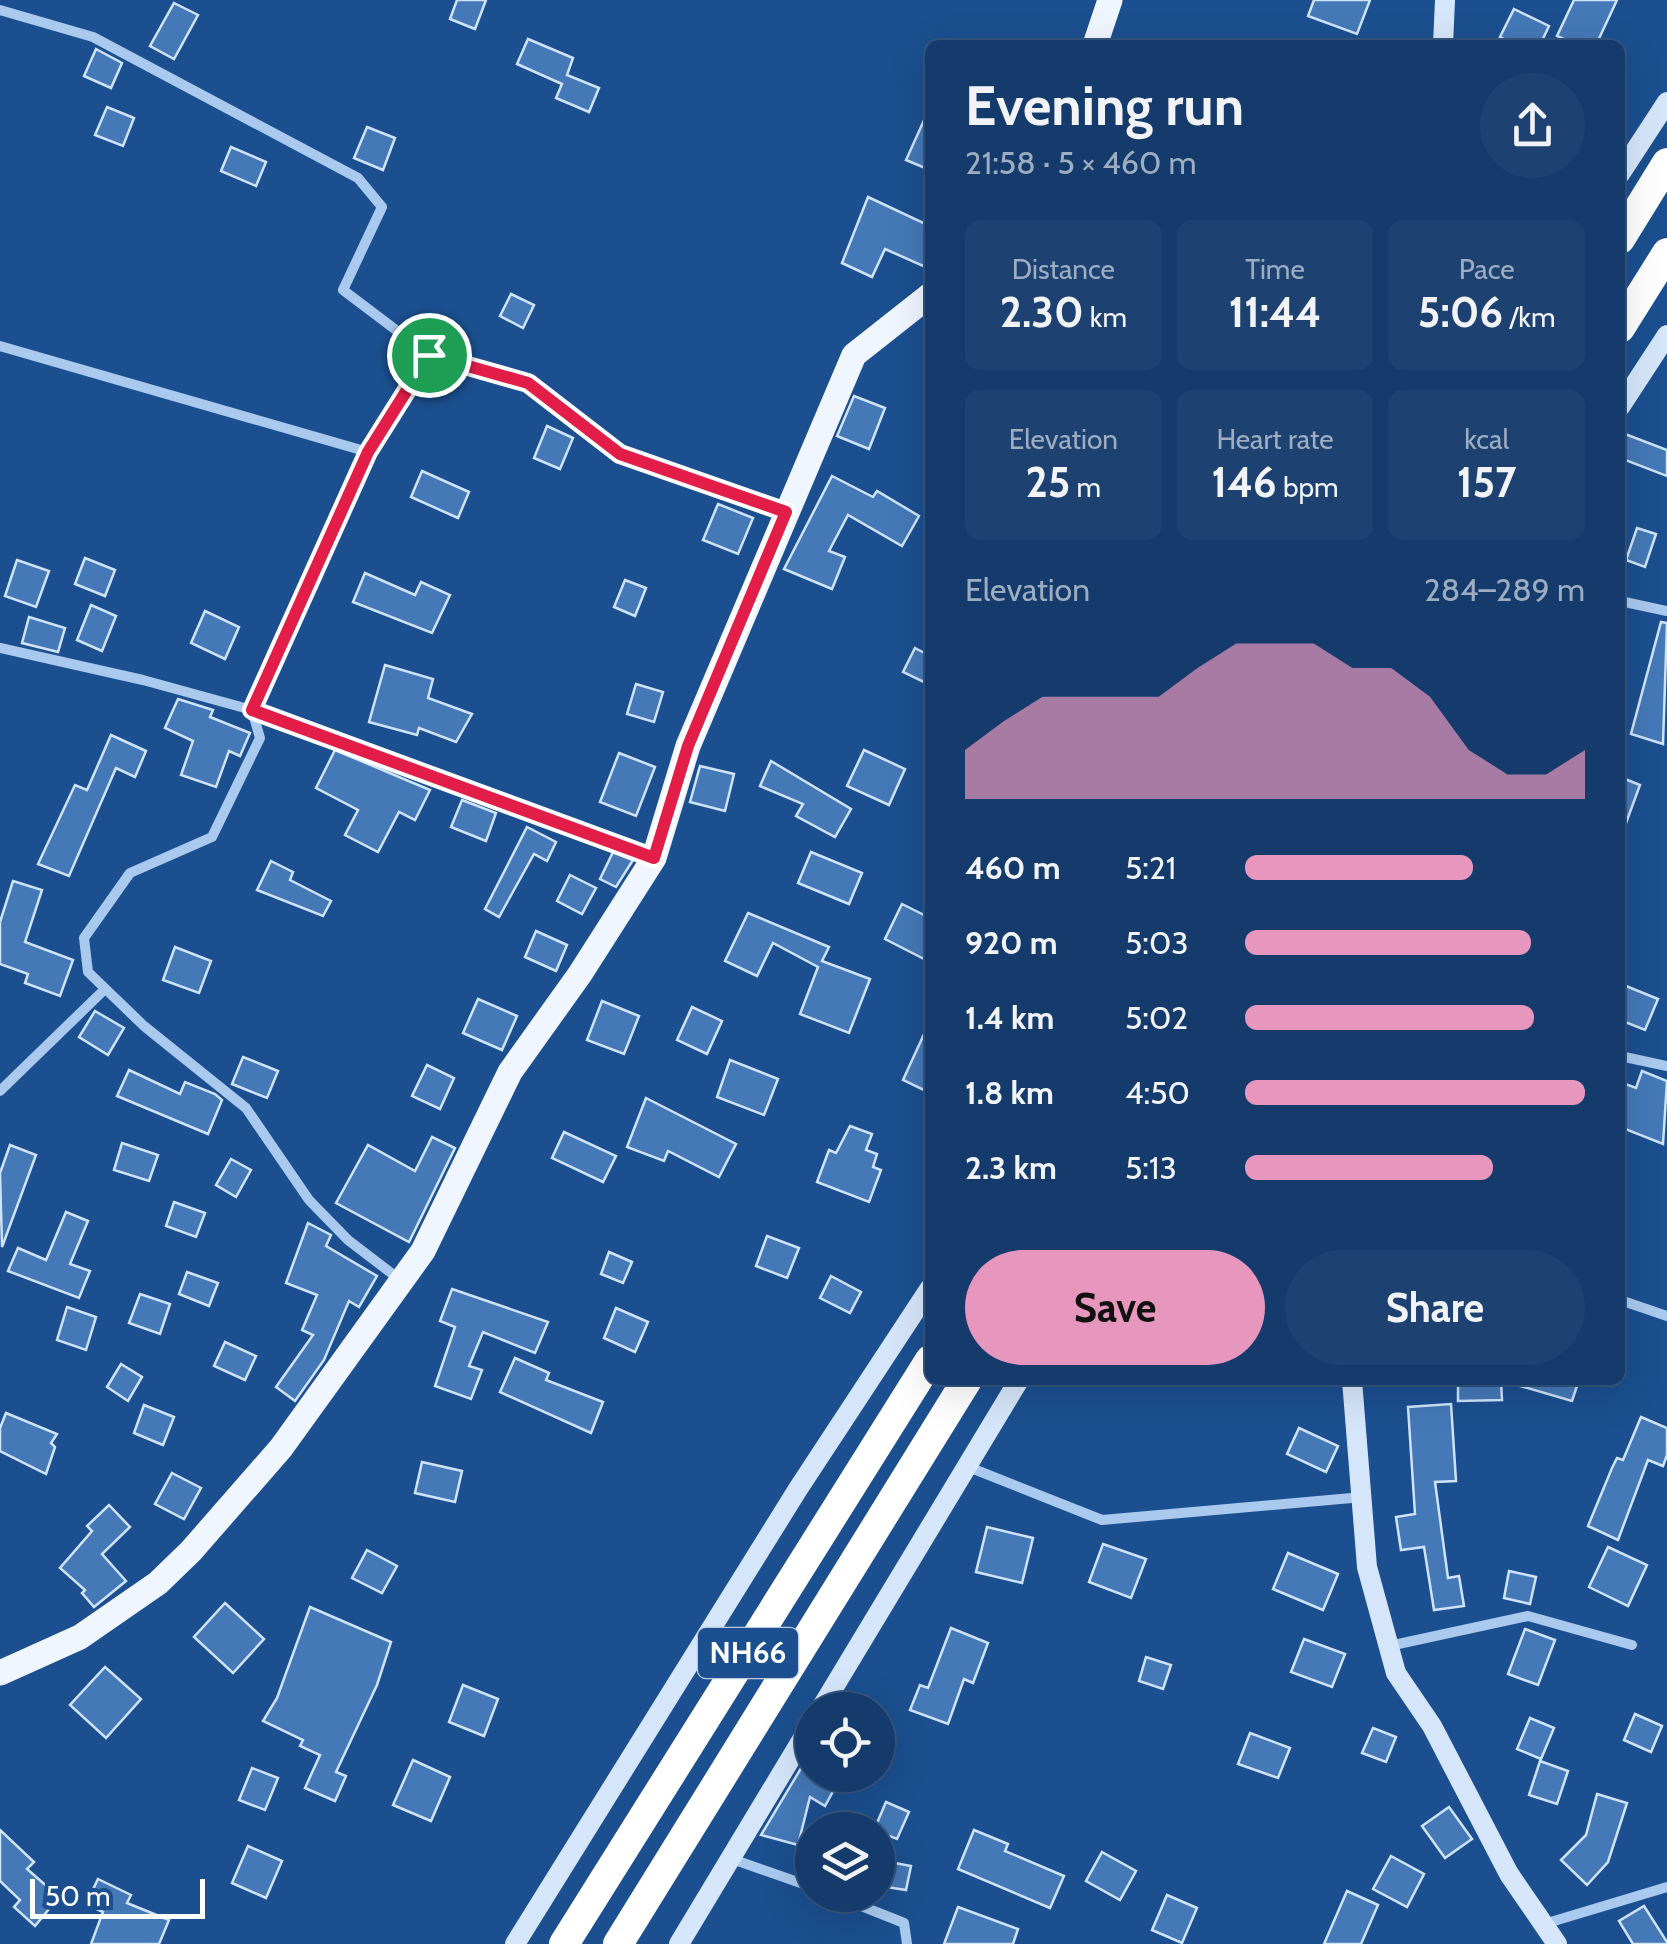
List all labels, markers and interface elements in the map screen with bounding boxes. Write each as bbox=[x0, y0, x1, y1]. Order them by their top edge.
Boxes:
text: Evening run bbox=[965, 72, 1244, 139]
button: share bbox=[1480, 73, 1585, 178]
text: 21:58 · 5 × 460 m bbox=[965, 143, 1197, 182]
text: Distance bbox=[1012, 252, 1115, 286]
text: Time bbox=[1245, 252, 1305, 286]
text: Pace bbox=[1459, 252, 1515, 286]
text: 2.30 bbox=[1000, 286, 1084, 338]
text: 11:44 bbox=[1229, 286, 1321, 338]
text: 5:06 bbox=[1418, 286, 1503, 338]
text: km bbox=[1084, 300, 1127, 334]
text: /km bbox=[1503, 300, 1555, 334]
pin bbox=[387, 313, 472, 398]
icon: arrive bbox=[402, 328, 457, 383]
text: Elevation bbox=[1009, 422, 1118, 456]
text: Heart rate bbox=[1216, 422, 1334, 456]
text: kcal bbox=[1464, 422, 1509, 456]
text: 25 bbox=[1026, 456, 1070, 508]
text: 146 bbox=[1211, 456, 1277, 508]
text: 157 bbox=[1457, 456, 1516, 508]
text: m bbox=[1070, 470, 1101, 504]
text: bpm bbox=[1277, 470, 1339, 504]
text: Elevation bbox=[965, 570, 1090, 609]
text: 284–289 m bbox=[1424, 570, 1585, 609]
text: 460 m bbox=[965, 848, 1060, 887]
text: 5:21 bbox=[1125, 848, 1176, 887]
text: 920 m bbox=[965, 923, 1058, 962]
text: 5:03 bbox=[1125, 923, 1189, 962]
text: 1.4 km bbox=[965, 998, 1054, 1037]
text: 5:02 bbox=[1125, 998, 1188, 1037]
text: 1.8 km bbox=[965, 1073, 1054, 1112]
text: 4:50 bbox=[1125, 1073, 1190, 1112]
text: 2.3 km bbox=[965, 1148, 1057, 1187]
text: 5:13 bbox=[1125, 1148, 1177, 1187]
button: Save bbox=[965, 1250, 1265, 1365]
button: Share bbox=[1285, 1250, 1585, 1365]
road number: NH66 bbox=[698, 1628, 798, 1678]
map controls bbox=[795, 1692, 895, 1912]
button: locate bbox=[795, 1692, 895, 1792]
button: layers bbox=[795, 1812, 895, 1912]
scale bar bbox=[30, 1874, 205, 1918]
text: 50 m bbox=[45, 1879, 111, 1913]

